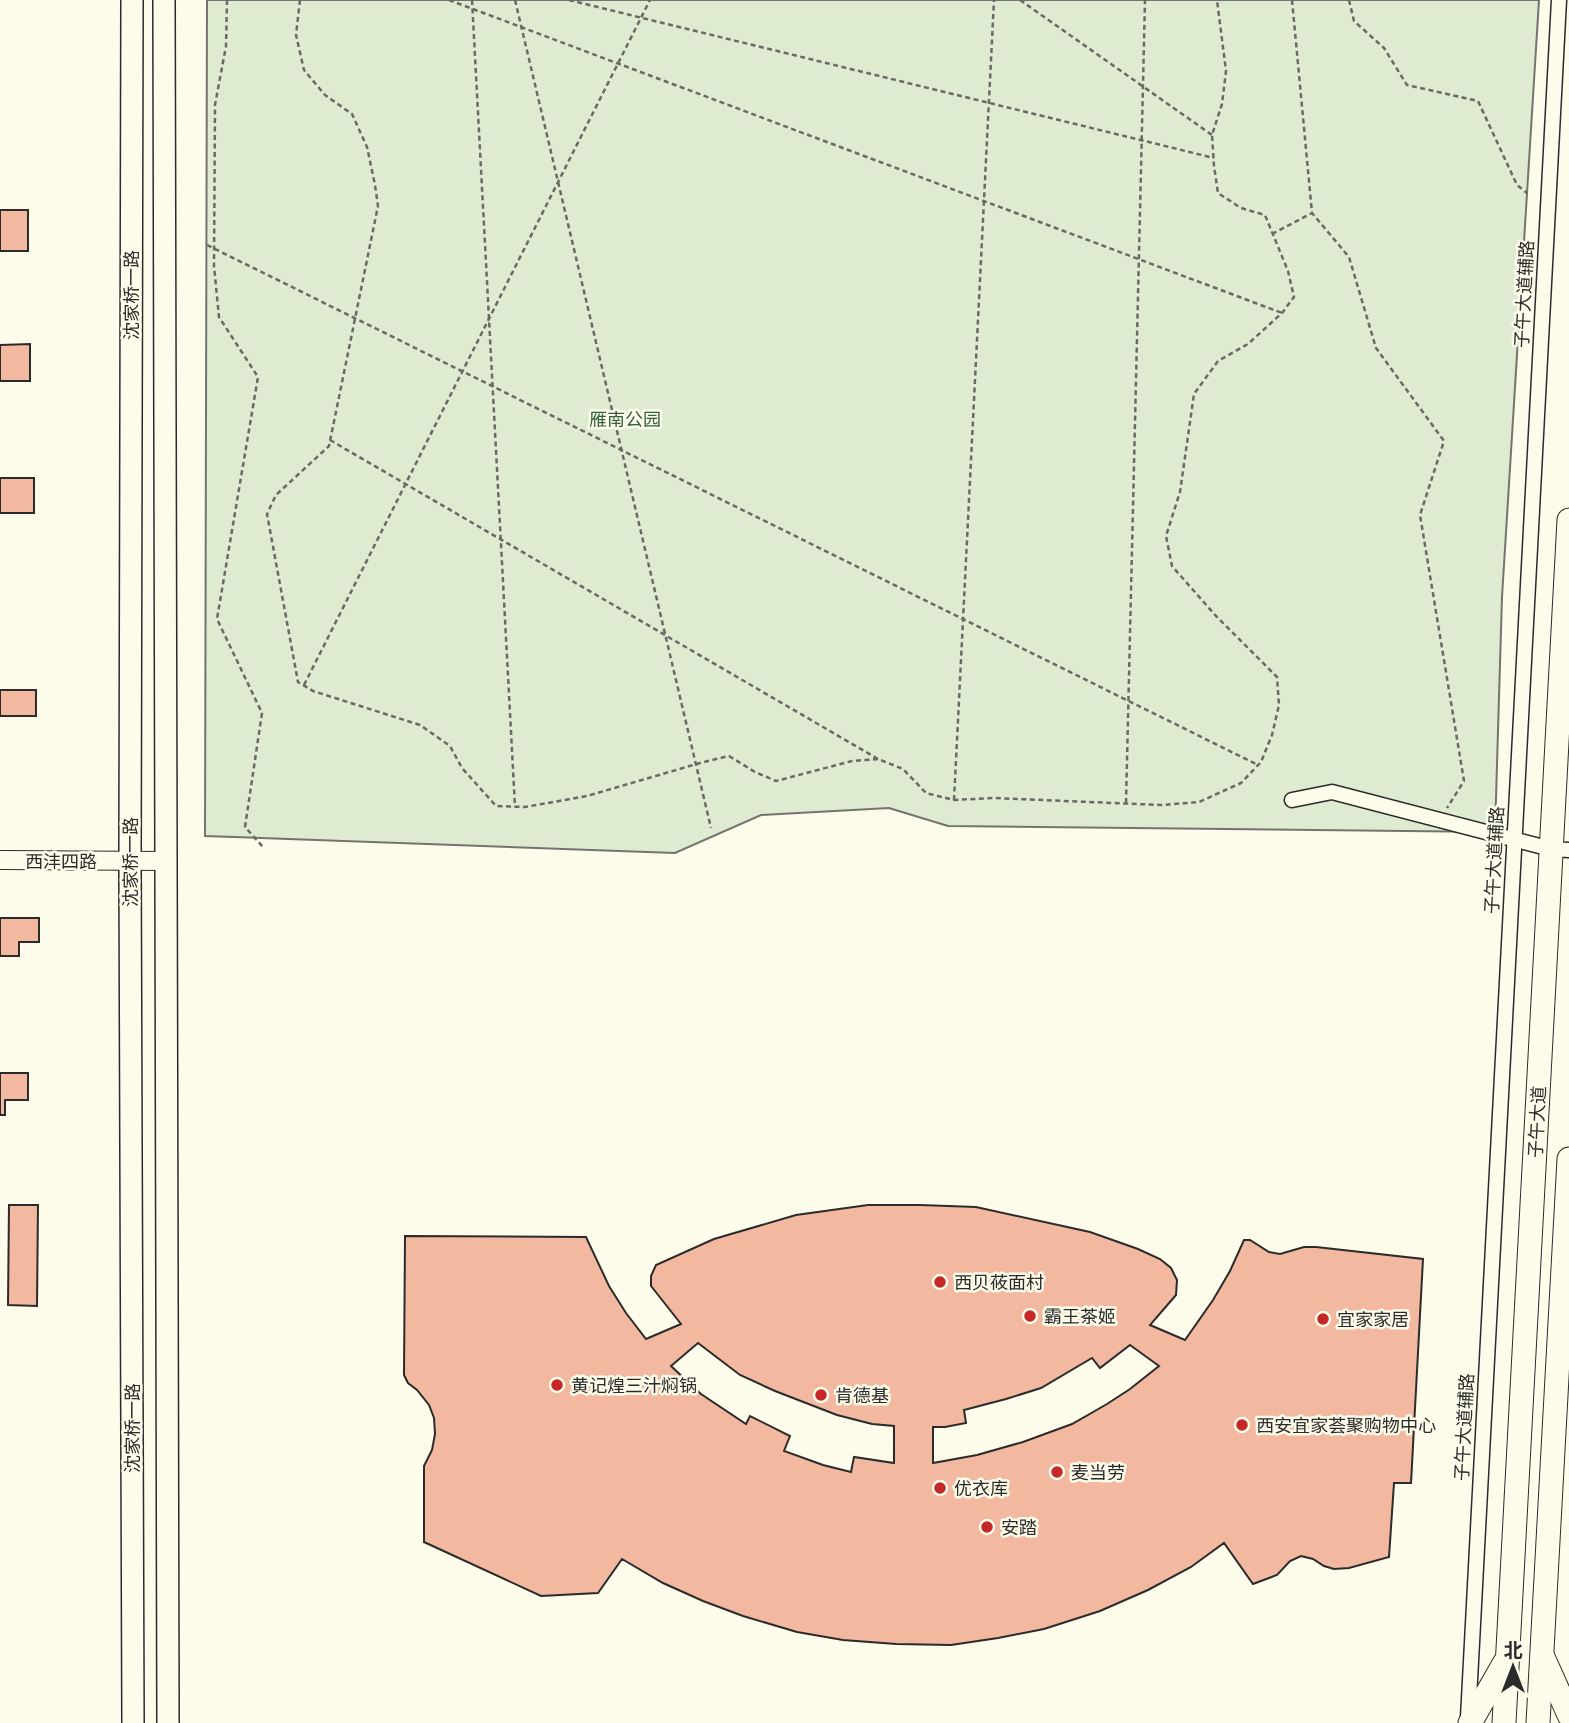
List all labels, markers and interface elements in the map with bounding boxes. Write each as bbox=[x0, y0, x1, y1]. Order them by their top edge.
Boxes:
street label: 子午大道辅路 bbox=[1510, 239, 1538, 349]
street label: 沈家桥一路 bbox=[120, 250, 143, 340]
park label: 雁南公园 bbox=[589, 408, 661, 431]
street label: 子午大道辅路 bbox=[1480, 805, 1508, 915]
street label: 沈家桥一路 bbox=[119, 817, 142, 907]
street label: 西沣四路 bbox=[25, 850, 97, 873]
street label: 子午大道 bbox=[1524, 1085, 1550, 1159]
place label: 西贝莜面村 bbox=[954, 1271, 1044, 1294]
marker: 西贝莜面村 bbox=[932, 1274, 948, 1290]
place label: 霸王茶姬 bbox=[1044, 1305, 1116, 1328]
marker: 霸王茶姬 bbox=[1022, 1308, 1038, 1324]
place label: 宜家家居 bbox=[1337, 1308, 1409, 1331]
marker: 宜家家居 bbox=[1315, 1311, 1331, 1327]
street label: 子午大道辅路 bbox=[1450, 1372, 1478, 1482]
place label: 黄记煌三汁焖锅 bbox=[571, 1374, 697, 1397]
marker: 黄记煌三汁焖锅 bbox=[549, 1377, 565, 1393]
street label: 沈家桥一路 bbox=[121, 1383, 144, 1473]
place label: 肯德基 bbox=[835, 1384, 889, 1407]
marker: 肯德基 bbox=[813, 1387, 829, 1403]
place label: 西安宜家荟聚购物中心 bbox=[1256, 1414, 1436, 1437]
marker: 西安宜家荟聚购物中心 bbox=[1234, 1417, 1250, 1433]
place label: 麦当劳 bbox=[1071, 1461, 1125, 1484]
marker: 麦当劳 bbox=[1049, 1464, 1065, 1480]
place label: 优衣库 bbox=[954, 1477, 1008, 1500]
marker: 优衣库 bbox=[932, 1480, 948, 1496]
place label: 安踏 bbox=[1001, 1516, 1037, 1539]
marker: 安踏 bbox=[979, 1519, 995, 1535]
north arrow bbox=[1478, 1632, 1548, 1702]
text: 北 bbox=[1503, 1638, 1523, 1662]

